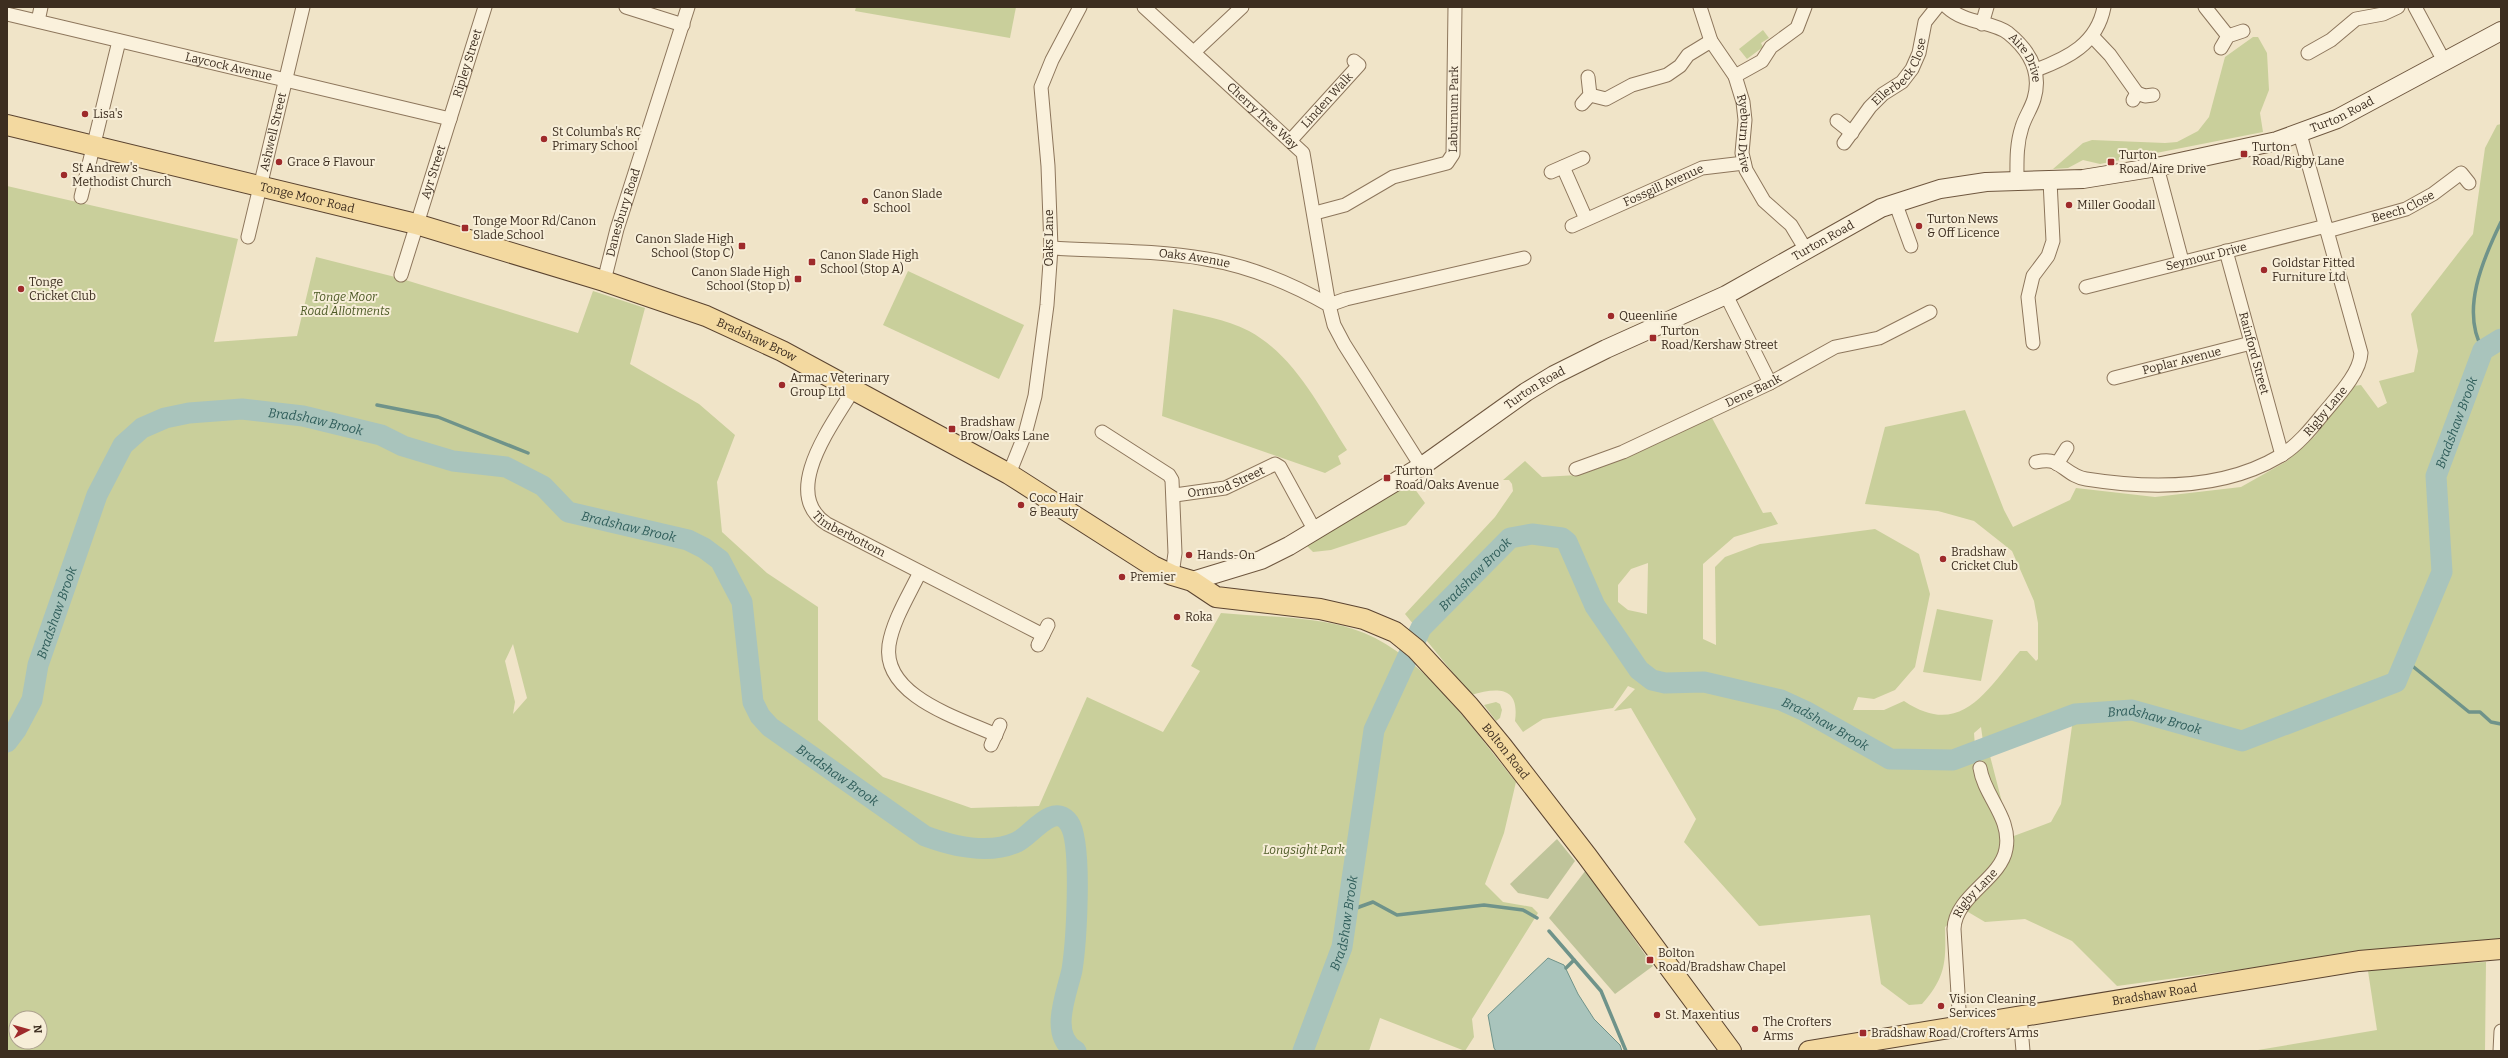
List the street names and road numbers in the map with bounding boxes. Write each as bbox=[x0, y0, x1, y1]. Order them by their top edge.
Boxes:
street label: Ripley Street bbox=[450, 27, 485, 99]
street label: Aire Drive bbox=[2006, 30, 2043, 83]
street label: Ellerbeck Close bbox=[1869, 37, 1929, 108]
street label: Laycock Avenue bbox=[184, 50, 274, 84]
street label: Laburnum Park bbox=[1446, 66, 1461, 153]
street label: Linden Walk bbox=[1298, 70, 1356, 131]
street label: Cherry Tree Way bbox=[1224, 80, 1302, 153]
street label: Ashwell Street bbox=[257, 91, 289, 173]
street label: Ryeburn Drive bbox=[1734, 92, 1753, 174]
street label: Turton Road bbox=[2308, 94, 2376, 135]
street label: Ayr Street bbox=[418, 143, 449, 201]
street label: Fossgill Avenue bbox=[1621, 161, 1706, 209]
street label: Danesbury Road bbox=[603, 167, 643, 258]
street label: Tonge Moor Road bbox=[259, 180, 356, 216]
street label: Beech Close bbox=[2370, 188, 2437, 225]
street label: Oaks Lane bbox=[1042, 209, 1056, 267]
street label: Turton Road bbox=[1790, 218, 1856, 264]
street label: Seymour Drive bbox=[2164, 239, 2248, 273]
street label: Oaks Avenue bbox=[1158, 246, 1232, 271]
street label: Rainford Street bbox=[2236, 310, 2272, 397]
street label: Bradshaw Brow bbox=[715, 315, 799, 365]
street label: Poplar Avenue bbox=[2141, 344, 2223, 377]
street label: Turton Road bbox=[1502, 364, 1567, 412]
street label: Dene Bank bbox=[1723, 371, 1784, 410]
street label: Rigby Lane bbox=[2301, 384, 2350, 439]
street label: Ormrod Street bbox=[1187, 463, 1267, 500]
street label: Timberbottom bbox=[809, 508, 888, 560]
street label: Bolton Road bbox=[1479, 720, 1532, 782]
street label: Rigby Lane bbox=[1950, 866, 2000, 920]
street label: Bradshaw Road bbox=[2111, 981, 2198, 1008]

